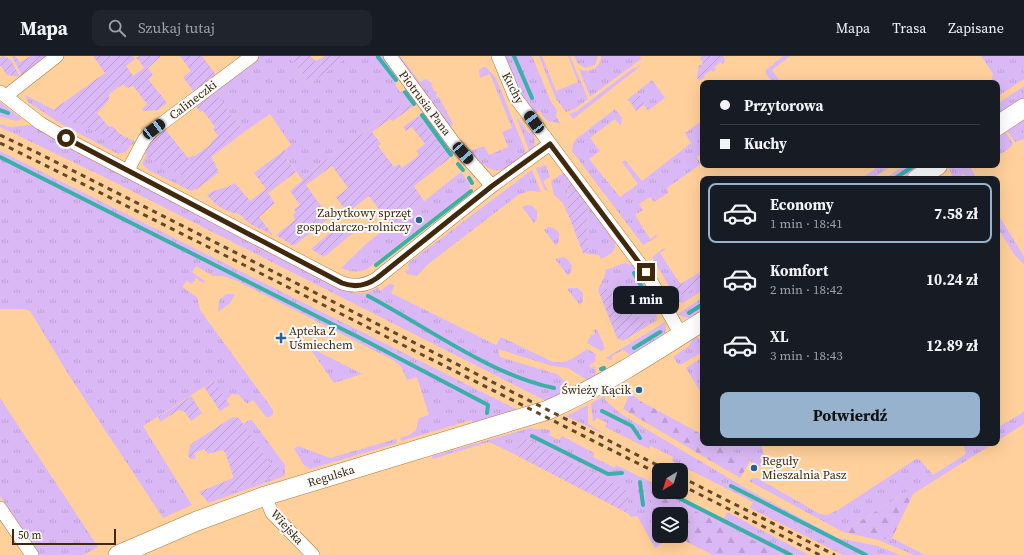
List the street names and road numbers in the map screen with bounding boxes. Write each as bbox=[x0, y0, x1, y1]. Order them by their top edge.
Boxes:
street label: Piotrusia Pana bbox=[395, 67, 455, 139]
street label: Kuchy bbox=[498, 70, 528, 107]
street label: Calineczki bbox=[166, 77, 220, 123]
street label: Regulska bbox=[306, 461, 357, 491]
street label: Wiejska bbox=[267, 506, 308, 549]

